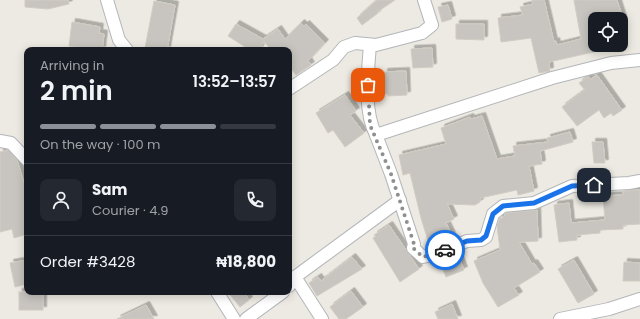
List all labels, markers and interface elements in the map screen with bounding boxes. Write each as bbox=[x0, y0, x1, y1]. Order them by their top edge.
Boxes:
map controls bbox=[588, 12, 628, 52]
button: locate bbox=[588, 12, 628, 52]
text: Arriving in bbox=[40, 56, 104, 75]
pin bbox=[351, 68, 385, 102]
text: 13:52–13:57 bbox=[193, 71, 276, 92]
text: 2 min bbox=[40, 73, 113, 109]
icon: bag bbox=[357, 74, 379, 96]
text: On the way · 100 m bbox=[40, 135, 160, 154]
pin bbox=[577, 168, 611, 202]
icon: home bbox=[583, 174, 605, 196]
button: person bbox=[40, 179, 82, 221]
text: Sam bbox=[92, 179, 127, 200]
button: phone bbox=[234, 179, 276, 221]
text: Courier · 4.9 bbox=[92, 201, 168, 220]
courier bbox=[425, 230, 465, 270]
icon: car bbox=[434, 239, 456, 261]
text: Order #3428 bbox=[40, 251, 135, 272]
text: ₦18,800 bbox=[216, 251, 276, 272]

